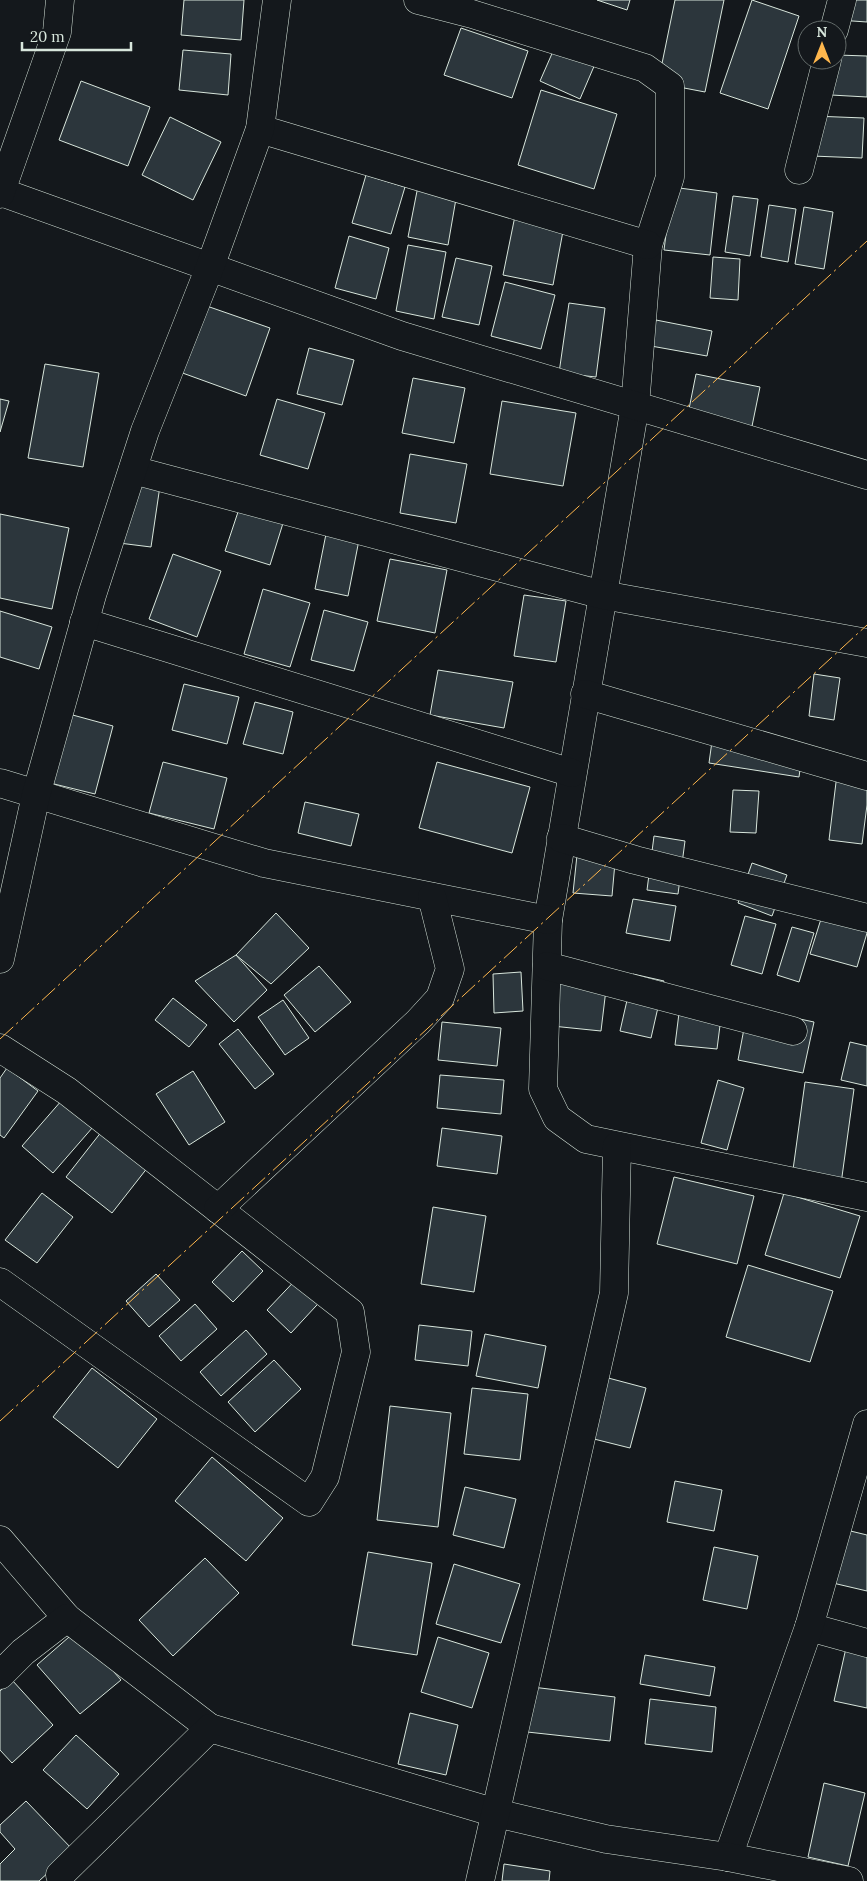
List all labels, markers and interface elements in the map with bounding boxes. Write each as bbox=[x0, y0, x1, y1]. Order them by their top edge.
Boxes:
scale bar bbox=[22, 20, 131, 52]
north arrow bbox=[797, 20, 847, 70]
text: N bbox=[817, 23, 828, 41]
text: 20 m bbox=[30, 27, 65, 46]

